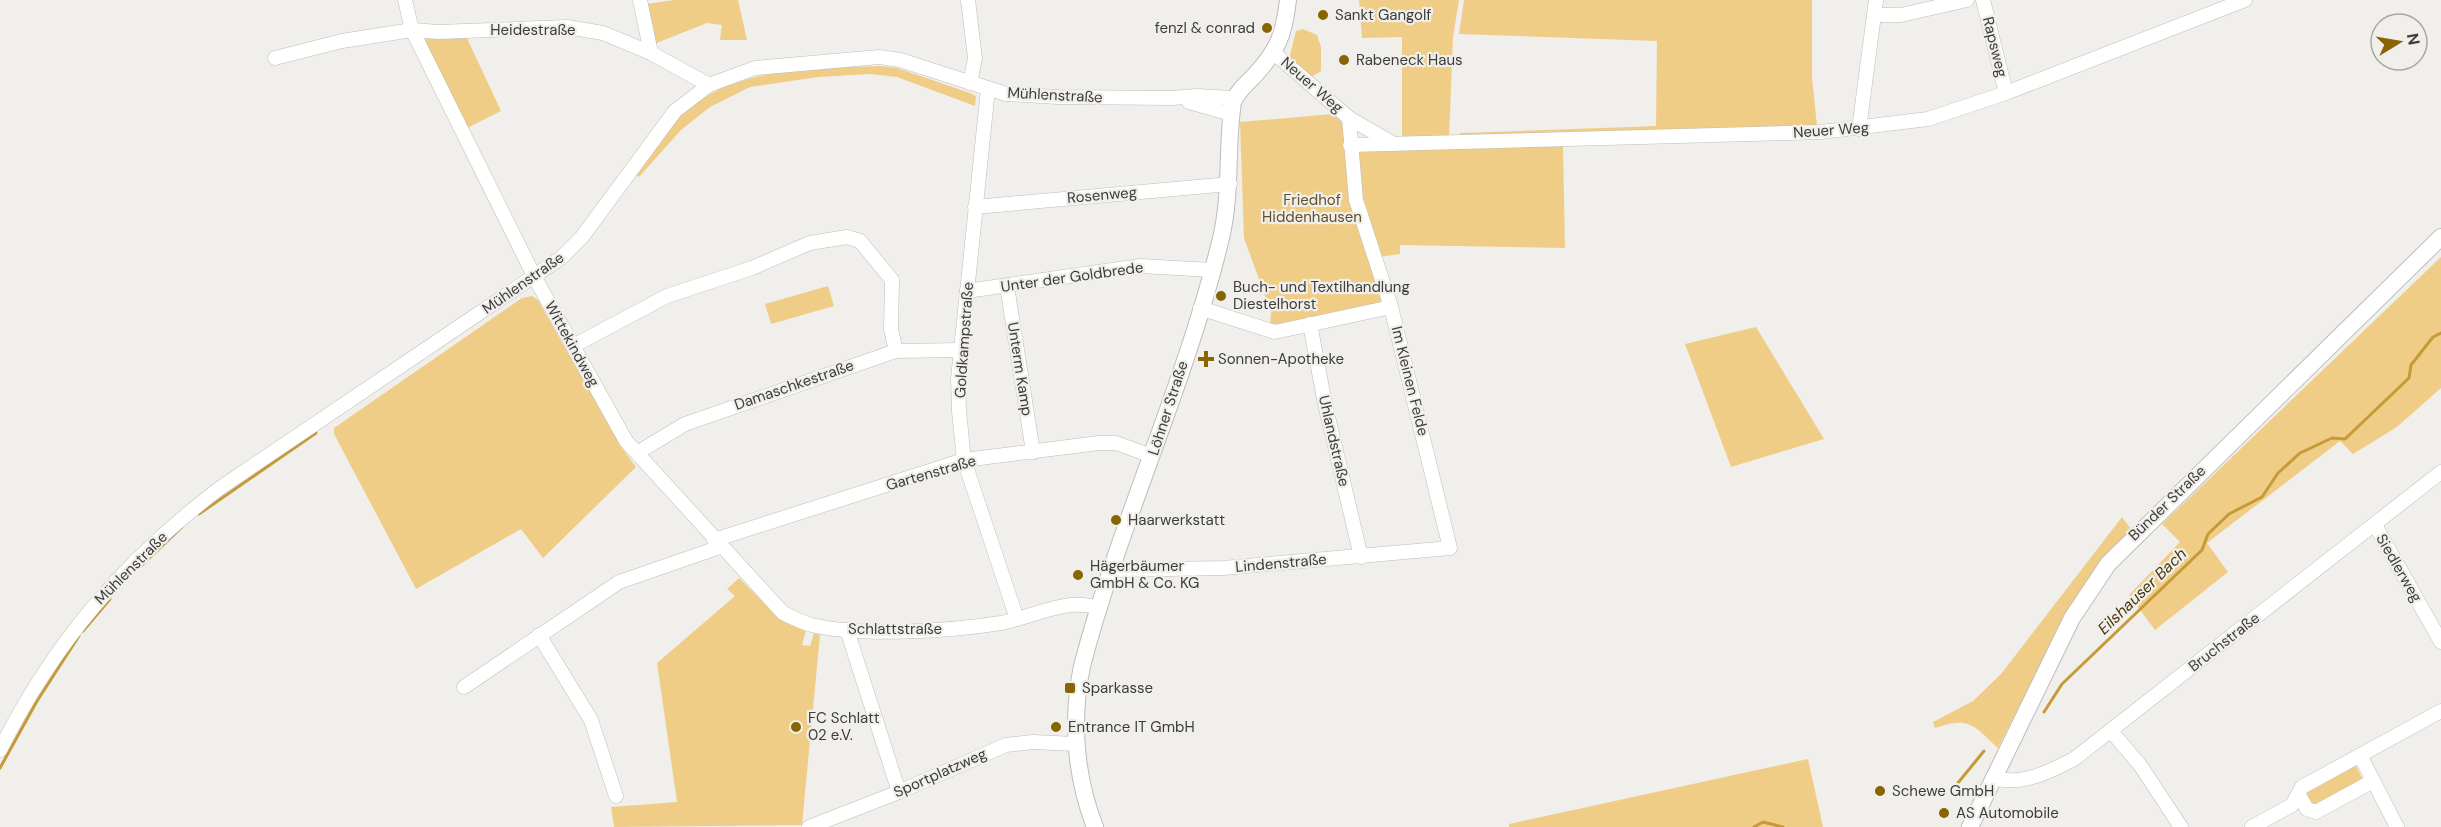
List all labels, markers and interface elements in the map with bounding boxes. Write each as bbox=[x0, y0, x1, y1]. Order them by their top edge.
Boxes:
place label: Sankt Gangolf bbox=[1335, 5, 1431, 25]
marker: Sankt Gangolf bbox=[1316, 8, 1330, 22]
north arrow bbox=[2369, 12, 2429, 72]
street label: Rapsweg bbox=[1978, 15, 2012, 79]
place label: fenzl & conrad bbox=[1155, 18, 1255, 38]
street label: Heidestraße bbox=[490, 20, 576, 40]
marker: fenzl & conrad bbox=[1260, 21, 1274, 35]
text: N bbox=[2402, 32, 2425, 47]
place label: Rabeneck Haus bbox=[1356, 50, 1463, 70]
street label: Neuer Weg bbox=[1277, 52, 1347, 118]
marker: Rabeneck Haus bbox=[1337, 53, 1351, 67]
street label: Mühlenstraße bbox=[1007, 83, 1103, 107]
street label: Neuer Weg bbox=[1792, 117, 1870, 143]
street label: Rosenweg bbox=[1066, 182, 1138, 208]
park label: Friedhof Hiddenhausen bbox=[1262, 190, 1362, 227]
street label: Mühlenstraße bbox=[478, 247, 568, 319]
street label: Unter der Goldbrede bbox=[999, 257, 1145, 297]
place label: Buch- und Textilhandlung Diestelhorst bbox=[1233, 277, 1410, 314]
street label: Goldkampstraße bbox=[950, 281, 978, 399]
marker: Buch- und Textilhandlung Diestelhorst bbox=[1214, 289, 1228, 303]
street label: Wittekindweg bbox=[540, 297, 604, 391]
street label: Unterm Kamp bbox=[1003, 321, 1037, 417]
street label: Im Kleinen Felde bbox=[1387, 324, 1433, 438]
place label: Sonnen-Apotheke bbox=[1218, 349, 1344, 369]
marker: Sonnen-Apotheke bbox=[1199, 352, 1213, 366]
street label: Damaschkestraße bbox=[732, 355, 856, 415]
street label: Löhner Straße bbox=[1143, 358, 1193, 458]
street label: Uhlandstraße bbox=[1314, 393, 1354, 489]
street label: Gartenstraße bbox=[884, 451, 978, 495]
street label: Bünder Straße bbox=[2124, 461, 2210, 545]
place label: Haarwerkstatt bbox=[1128, 510, 1225, 530]
marker: Haarwerkstatt bbox=[1109, 513, 1123, 527]
street label: Mühlenstraße bbox=[90, 527, 172, 609]
street label: Siedlerweg bbox=[2371, 530, 2427, 606]
water label: Eilshauser Bach bbox=[2093, 543, 2191, 639]
street label: Lindenstraße bbox=[1234, 549, 1328, 577]
place label: Hägerbäumer GmbH & Co. KG bbox=[1090, 556, 1199, 593]
marker: Hägerbäumer GmbH & Co. KG bbox=[1071, 568, 1085, 582]
street label: Bruchstraße bbox=[2184, 608, 2264, 676]
street label: Schlattstraße bbox=[848, 619, 942, 639]
place label: Sparkasse bbox=[1082, 678, 1153, 698]
marker: Sparkasse bbox=[1063, 681, 1077, 695]
place label: FC Schlatt 02 e.V. bbox=[808, 708, 880, 745]
place label: Entrance IT GmbH bbox=[1068, 717, 1195, 737]
marker: FC Schlatt 02 e.V. bbox=[789, 720, 803, 734]
marker: Entrance IT GmbH bbox=[1049, 720, 1063, 734]
street label: Sportplatzweg bbox=[890, 744, 990, 802]
place label: Schewe GmbH bbox=[1892, 781, 1994, 801]
marker: Schewe GmbH bbox=[1873, 784, 1887, 798]
place label: AS Automobile bbox=[1956, 803, 2059, 823]
marker: AS Automobile bbox=[1937, 806, 1951, 820]

